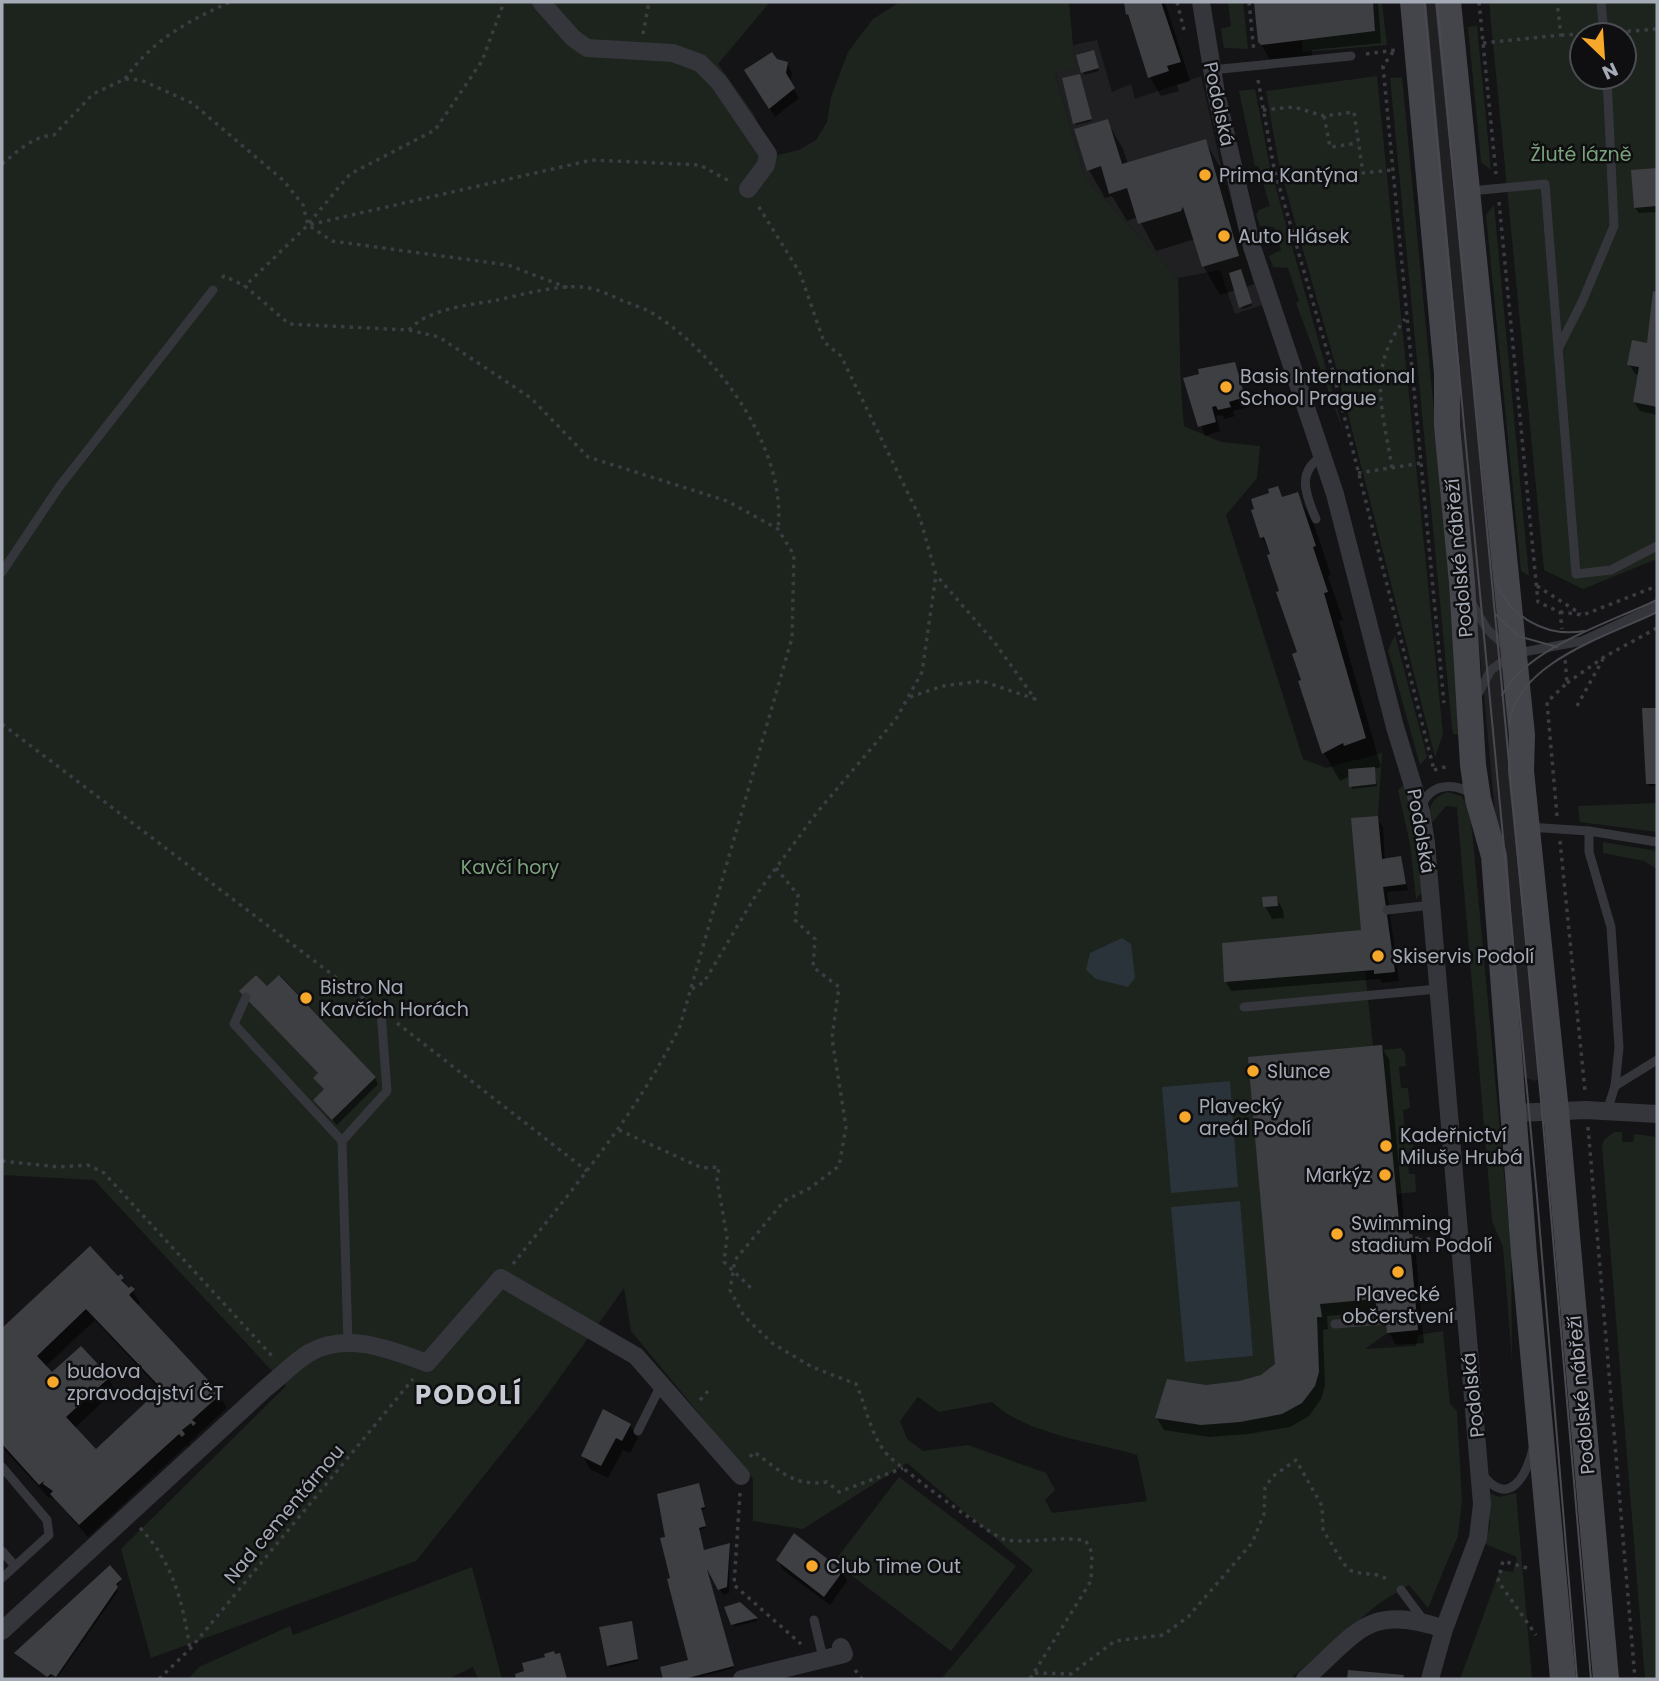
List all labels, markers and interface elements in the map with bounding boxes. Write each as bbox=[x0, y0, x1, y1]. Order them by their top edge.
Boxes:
north arrow bbox=[1568, 21, 1638, 91]
text: N bbox=[1598, 56, 1622, 86]
street label: Podolská bbox=[1197, 59, 1241, 149]
park label: Žluté lázně bbox=[1531, 141, 1632, 168]
place label: Prima Kantýna bbox=[1219, 162, 1358, 189]
marker: Prima Kantýna bbox=[1197, 167, 1213, 183]
place label: Auto Hlásek bbox=[1238, 223, 1349, 250]
marker: Auto Hlásek bbox=[1216, 228, 1232, 244]
place label: Basis International School Prague bbox=[1240, 363, 1415, 412]
marker: Basis International School Prague bbox=[1218, 379, 1234, 395]
street label: Podolské nábřeží bbox=[1439, 477, 1479, 639]
street label: Podolská bbox=[1400, 787, 1442, 875]
park label: Kavčí hory bbox=[461, 854, 559, 881]
place label: Skiservis Podolí bbox=[1392, 943, 1535, 970]
marker: Skiservis Podolí bbox=[1370, 948, 1386, 964]
place label: Bistro Na Kavčích Horách bbox=[320, 974, 469, 1023]
marker: Bistro Na Kavčích Horách bbox=[298, 990, 314, 1006]
place label: Slunce bbox=[1267, 1058, 1330, 1085]
marker: Slunce bbox=[1245, 1063, 1261, 1079]
place label: Plavecký areál Podolí bbox=[1199, 1093, 1311, 1142]
marker: Plavecký areál Podolí bbox=[1177, 1109, 1193, 1125]
place label: Kadeřnictví Miluše Hrubá bbox=[1400, 1122, 1523, 1171]
marker: Kadeřnictví Miluše Hrubá bbox=[1378, 1138, 1394, 1154]
place label: Markýz bbox=[1306, 1162, 1371, 1189]
marker: Markýz bbox=[1377, 1167, 1393, 1183]
place label: Swimming stadium Podolí bbox=[1351, 1210, 1493, 1259]
marker: Swimming stadium Podolí bbox=[1329, 1226, 1345, 1242]
marker: Plavecké občerstvení bbox=[1390, 1264, 1406, 1280]
place label: Plavecké občerstvení bbox=[1342, 1281, 1454, 1330]
street label: Podolské nábřeží bbox=[1561, 1314, 1601, 1476]
street label: Podolská bbox=[1455, 1351, 1491, 1439]
place label: budova zpravodajství ČT bbox=[67, 1358, 224, 1407]
marker: budova zpravodajství ČT bbox=[45, 1374, 61, 1390]
district label: PODOLÍ bbox=[415, 1377, 523, 1413]
street label: Nad cementárnou bbox=[218, 1439, 350, 1589]
place label: Club Time Out bbox=[826, 1553, 961, 1580]
marker: Club Time Out bbox=[804, 1558, 820, 1574]

